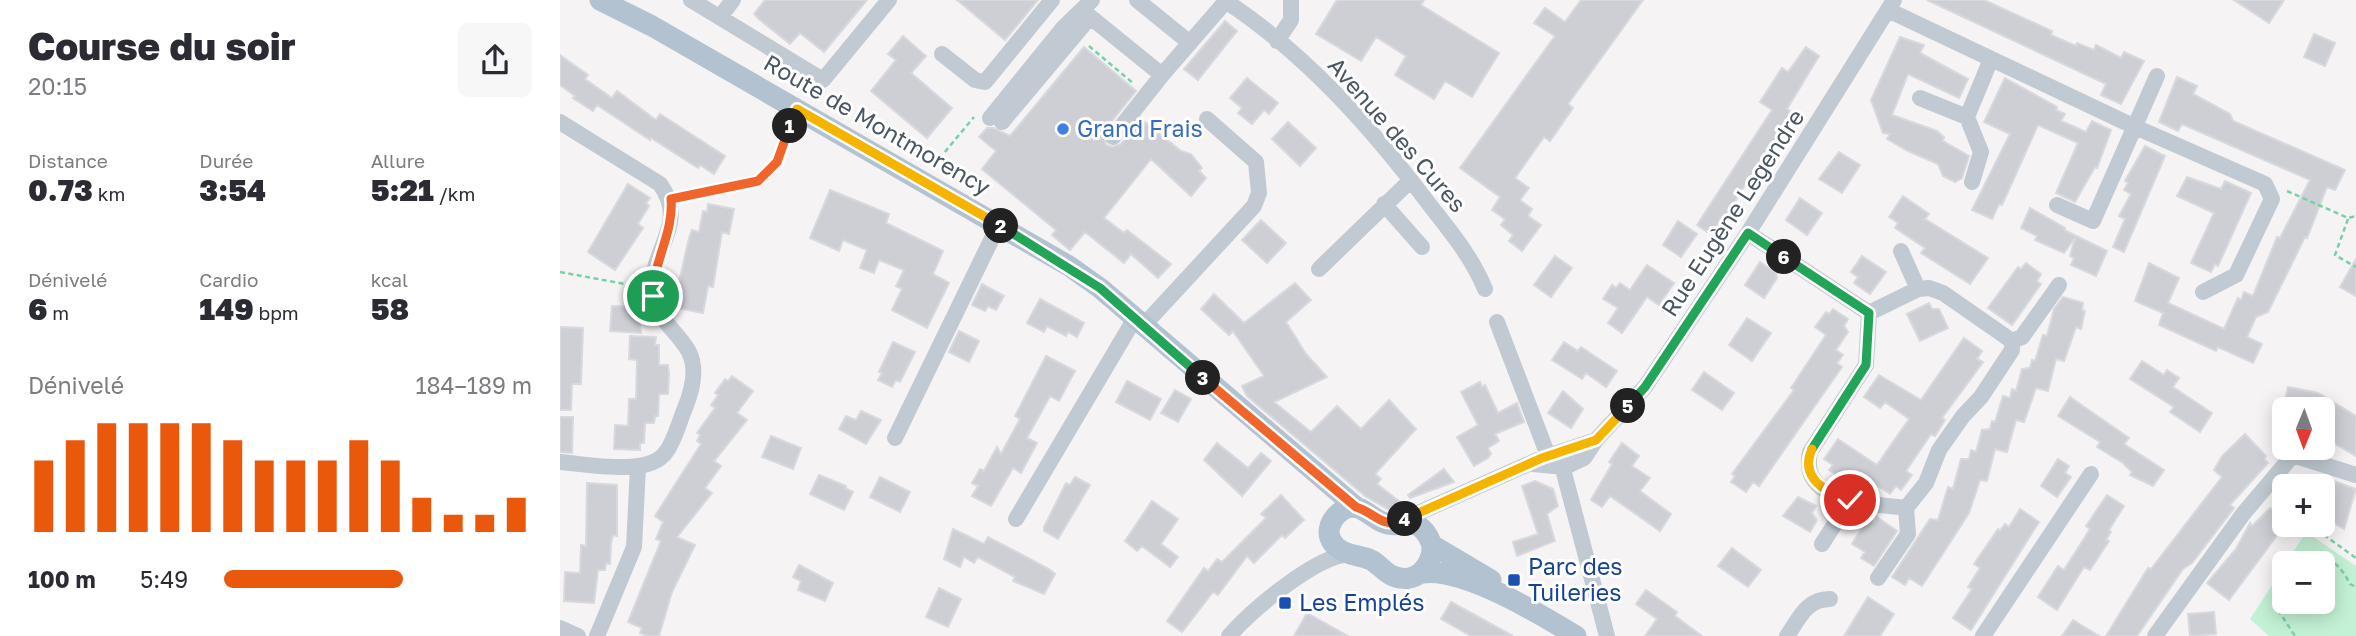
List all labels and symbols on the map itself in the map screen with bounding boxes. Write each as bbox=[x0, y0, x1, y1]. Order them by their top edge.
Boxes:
street label: Route de Montmorency bbox=[759, 48, 996, 200]
street label: Avenue des Cures bbox=[1323, 51, 1473, 218]
street label: Rue Eugène Legendre bbox=[1655, 104, 1810, 321]
pin: 1 bbox=[772, 108, 807, 144]
place label: Grand Frais bbox=[1077, 114, 1203, 142]
marker: Grand Frais bbox=[1055, 121, 1071, 137]
pin: 2 bbox=[984, 208, 1018, 244]
pin: 6 bbox=[1766, 240, 1802, 274]
pin bbox=[623, 266, 683, 326]
pin: 3 bbox=[1186, 360, 1220, 396]
pin: 5 bbox=[1610, 388, 1646, 424]
north arrow bbox=[2272, 397, 2334, 460]
pin bbox=[1820, 470, 1880, 530]
pin: 4 bbox=[1388, 502, 1422, 536]
place label: Parc des Tuileries bbox=[1528, 552, 1623, 606]
marker: Parc des Tuileries bbox=[1506, 572, 1522, 588]
place label: Les Emplés bbox=[1299, 588, 1424, 616]
marker: Les Emplés bbox=[1277, 595, 1293, 611]

